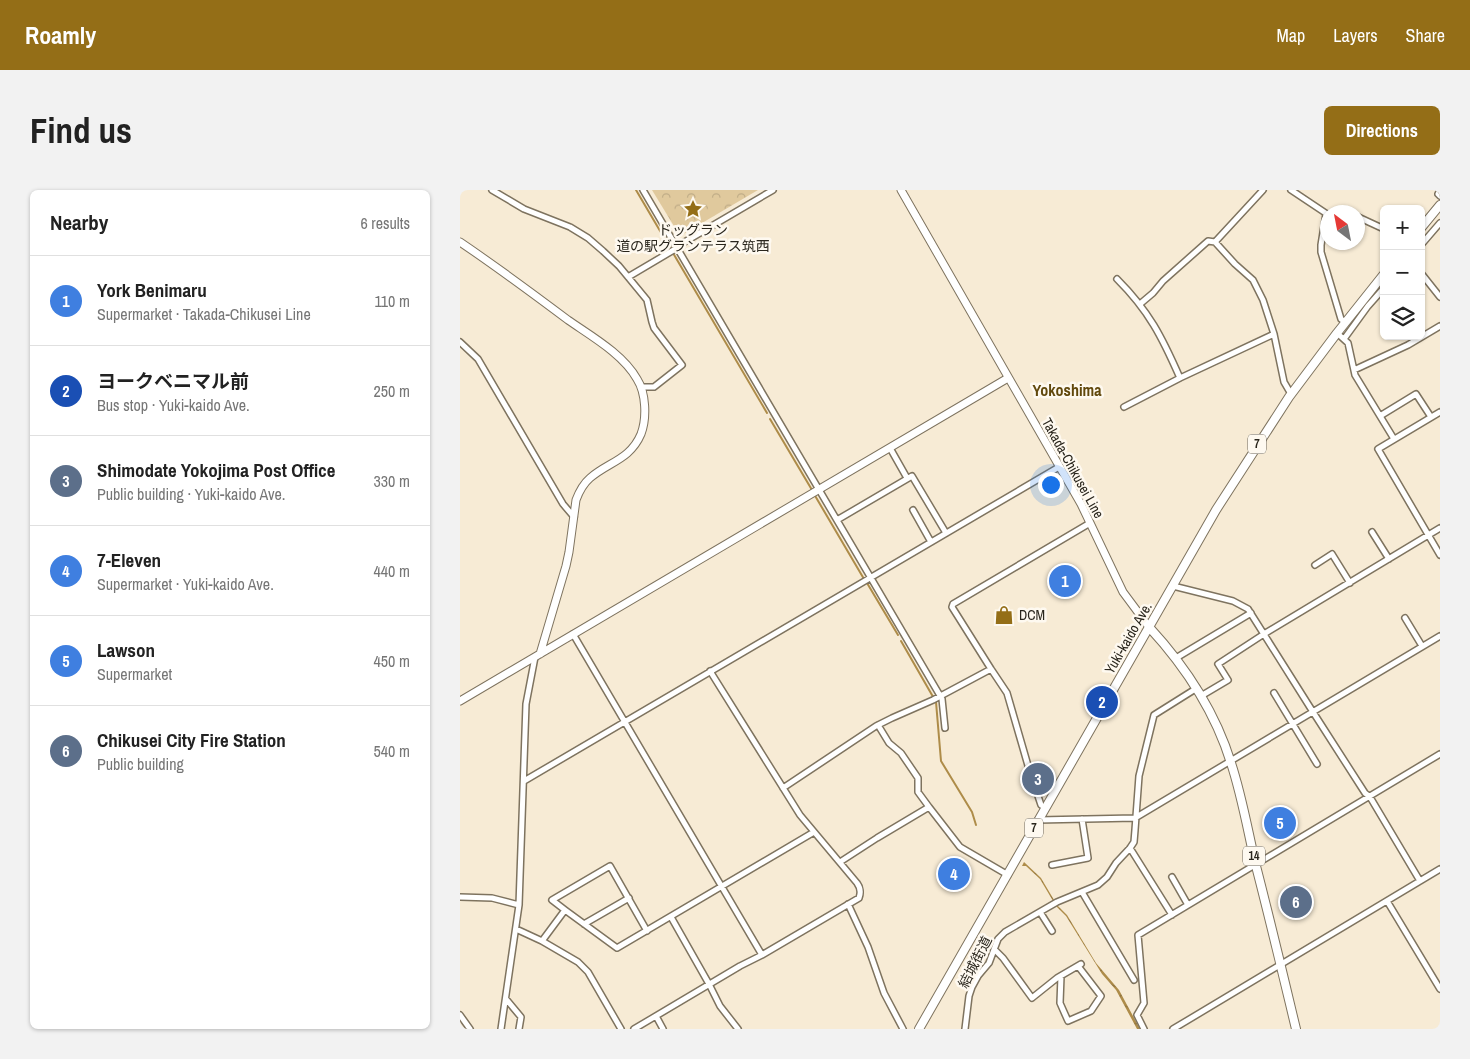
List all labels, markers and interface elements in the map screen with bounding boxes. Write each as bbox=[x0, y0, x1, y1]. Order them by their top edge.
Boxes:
text: Roamly bbox=[25, 19, 96, 51]
text: Map bbox=[1277, 23, 1305, 48]
text: Layers bbox=[1333, 23, 1378, 48]
text: Share bbox=[1406, 23, 1445, 48]
button: Directions bbox=[1324, 106, 1440, 155]
text: Find us bbox=[30, 107, 132, 154]
place icon: ドッグラン 道の駅グランテラス筑西 bbox=[682, 198, 704, 220]
north arrow bbox=[1320, 205, 1365, 250]
map controls bbox=[1380, 205, 1425, 340]
button: + bbox=[1380, 205, 1425, 250]
text: Nearby bbox=[50, 208, 108, 237]
text: 6 results bbox=[360, 212, 410, 234]
place label: ドッグラン 道の駅グランテラス筑西 bbox=[616, 221, 770, 255]
button: − bbox=[1380, 250, 1425, 295]
text: York Benimaru bbox=[97, 277, 207, 303]
text: 1 bbox=[62, 290, 70, 312]
text: 110 m bbox=[374, 290, 410, 312]
button: layers bbox=[1380, 295, 1425, 340]
text: Supermarket · Takada-Chikusei Line bbox=[97, 303, 311, 325]
text: ヨークベニマル前 bbox=[97, 368, 249, 394]
district label: Yokoshima bbox=[1032, 379, 1102, 401]
text: 2 bbox=[62, 380, 70, 402]
text: 250 m bbox=[374, 380, 410, 402]
text: Bus stop · Yuki-kaido Ave. bbox=[97, 394, 250, 416]
street label: Takada-Chikusei Line bbox=[1038, 415, 1108, 521]
road number: 7 bbox=[1248, 434, 1266, 454]
text: Shimodate Yokojima Post Office bbox=[97, 457, 335, 483]
text: 3 bbox=[62, 470, 70, 492]
text: 330 m bbox=[374, 470, 410, 492]
your location bbox=[1038, 472, 1064, 498]
text: Public building · Yuki-kaido Ave. bbox=[97, 483, 285, 505]
text: 7-Eleven bbox=[97, 547, 161, 573]
text: 4 bbox=[62, 560, 70, 582]
text: 440 m bbox=[374, 560, 410, 582]
pin: 1 bbox=[1049, 562, 1081, 600]
text: Supermarket · Yuki-kaido Ave. bbox=[97, 573, 274, 595]
street label: Yuki-kaido Ave. bbox=[1100, 599, 1156, 677]
shop icon: DCM bbox=[993, 604, 1015, 626]
place label: DCM bbox=[1019, 606, 1045, 624]
text: Lawson bbox=[97, 637, 155, 663]
text: 5 bbox=[62, 650, 70, 672]
text: 450 m bbox=[374, 650, 410, 672]
text: Supermarket bbox=[97, 663, 172, 685]
pin: 2 bbox=[1086, 683, 1118, 721]
text: Chikusei City Fire Station bbox=[97, 727, 286, 753]
text: 6 bbox=[62, 740, 70, 762]
text: 540 m bbox=[374, 740, 410, 762]
text: Public building bbox=[97, 753, 184, 775]
pin: 3 bbox=[1022, 760, 1054, 798]
pin: 5 bbox=[1264, 804, 1296, 842]
road number: 7 bbox=[1025, 818, 1043, 838]
road number: 14 bbox=[1243, 846, 1265, 866]
pin: 4 bbox=[938, 855, 970, 893]
pin: 6 bbox=[1280, 883, 1312, 921]
street label: 結城街道 bbox=[954, 933, 996, 991]

